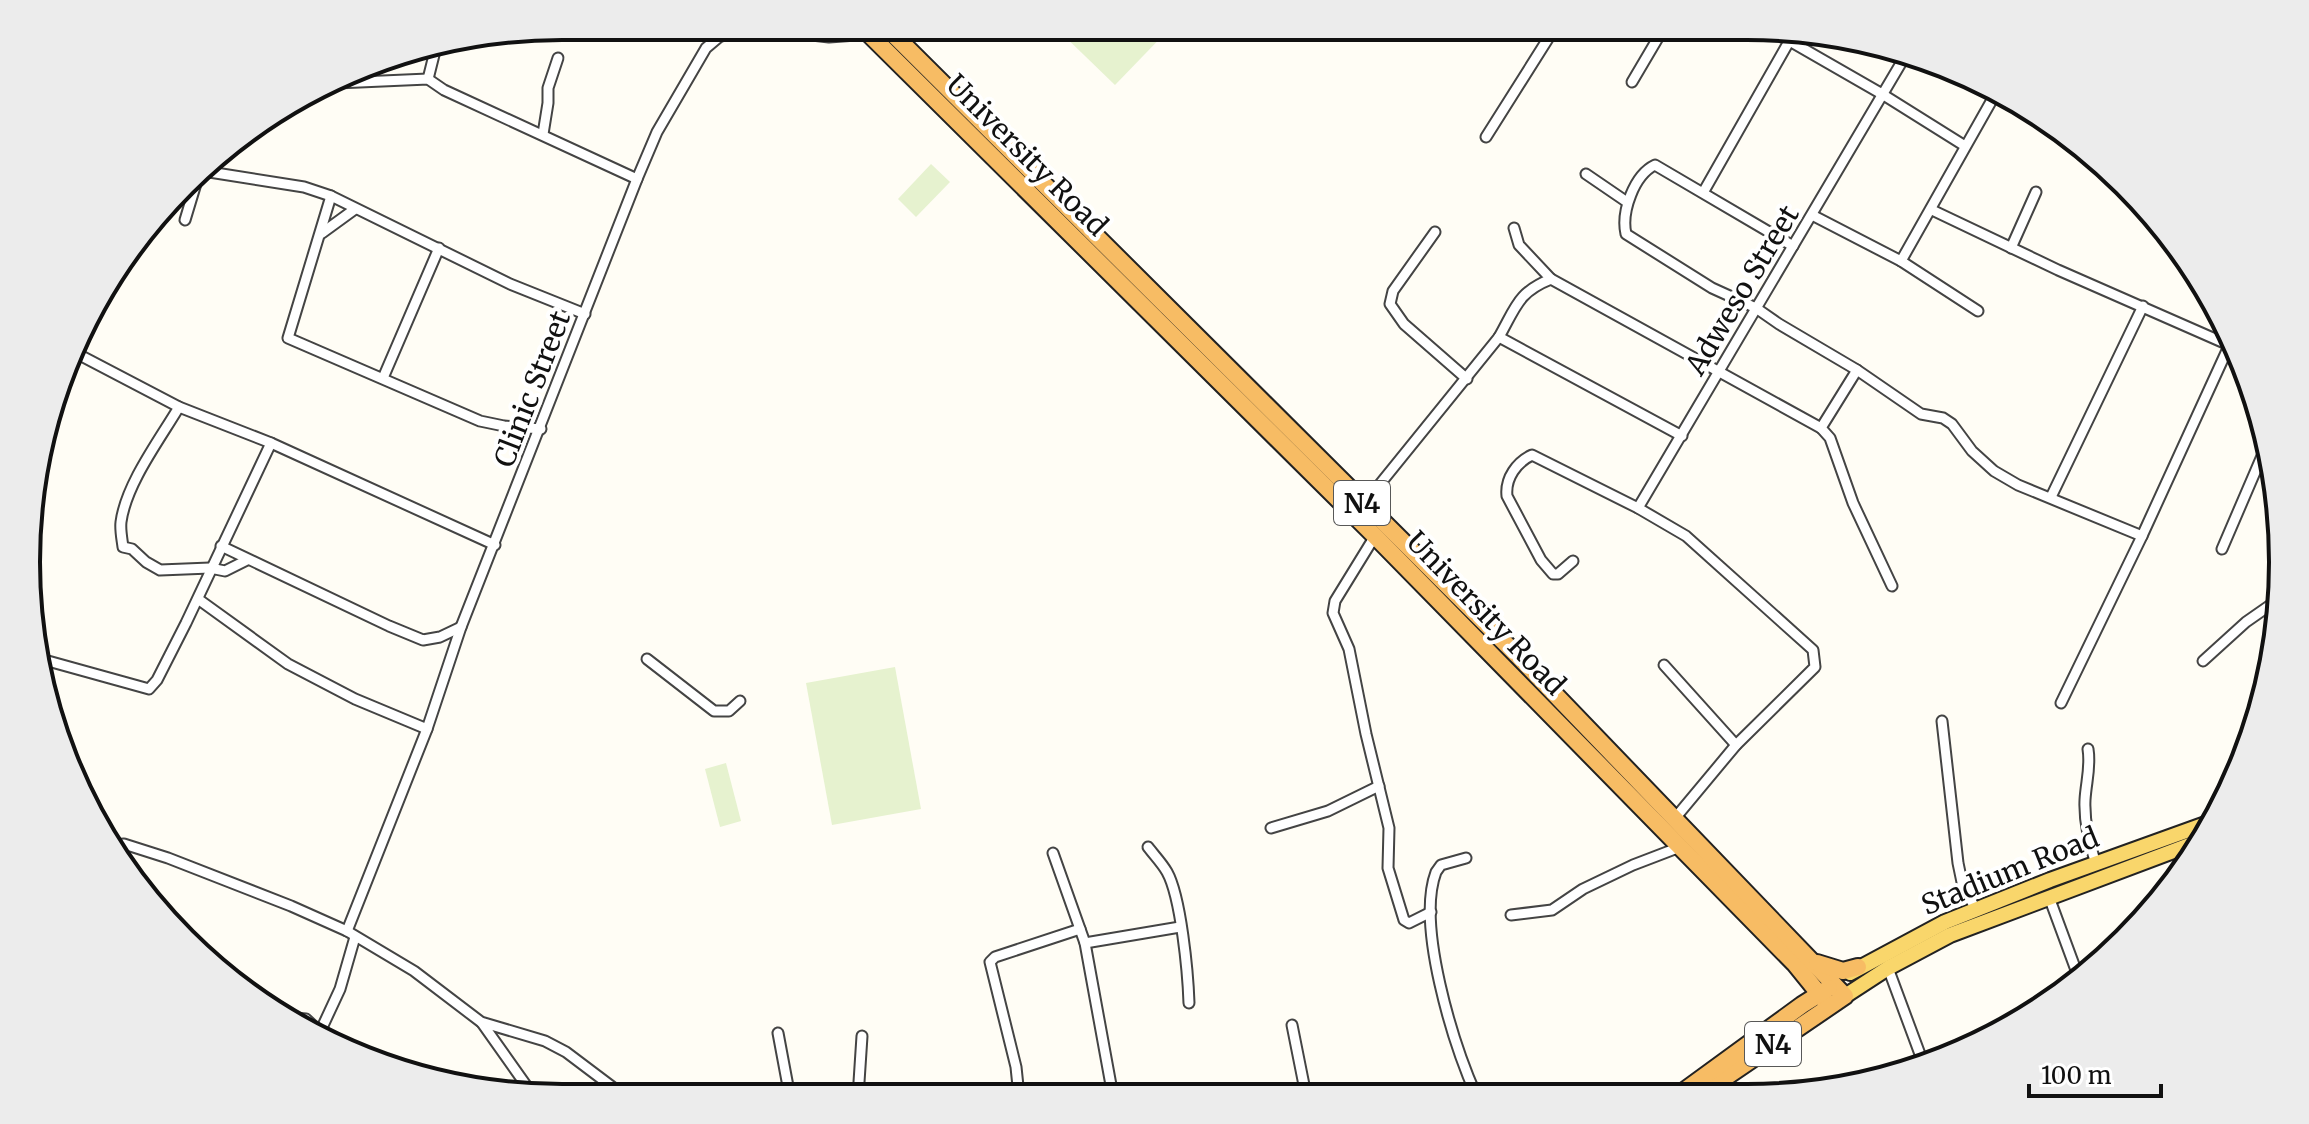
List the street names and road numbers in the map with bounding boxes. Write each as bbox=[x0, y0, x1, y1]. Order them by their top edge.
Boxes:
street label: University Road bbox=[939, 67, 1115, 243]
street label: Adweso Street bbox=[1677, 199, 1807, 382]
street label: Clinic Street bbox=[486, 306, 578, 472]
road number: N4 bbox=[1334, 481, 1390, 525]
street label: University Road bbox=[1399, 524, 1573, 703]
street label: Stadium Road bbox=[1916, 819, 2104, 923]
road number: N4 bbox=[1745, 1022, 1801, 1066]

